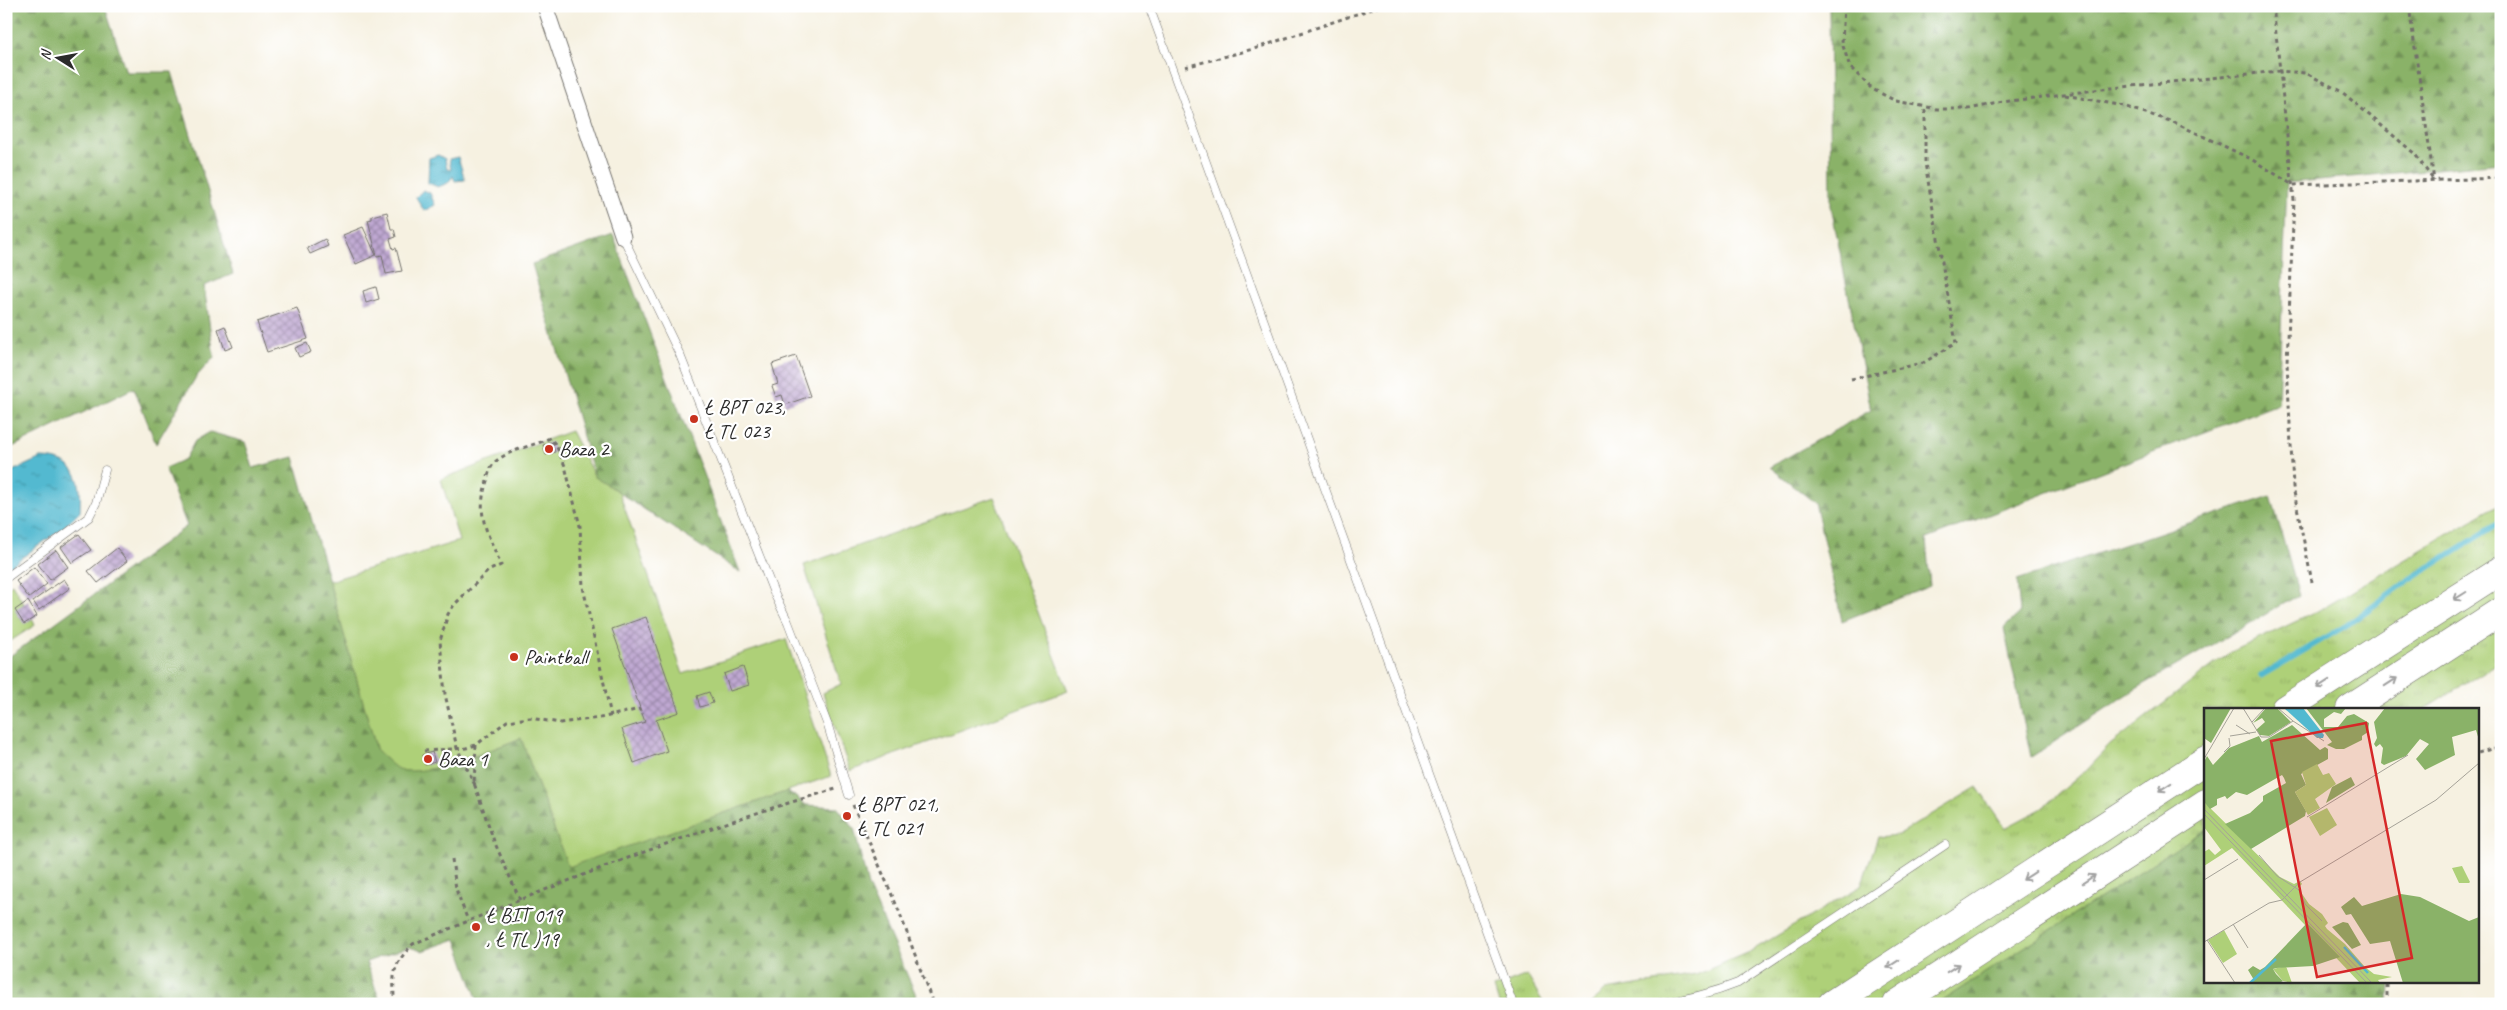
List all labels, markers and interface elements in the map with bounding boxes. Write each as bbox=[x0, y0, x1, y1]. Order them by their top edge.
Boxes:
north arrow bbox=[32, 32, 82, 82]
text: N bbox=[37, 47, 55, 61]
place label: Ł BPT 023, Ł TL 023 bbox=[704, 394, 786, 444]
marker: Ł BPT 023, Ł TL 023 bbox=[688, 413, 700, 425]
place label: Baza 2 bbox=[559, 436, 610, 462]
marker: Baza 2 bbox=[543, 443, 555, 455]
one-way arrow bbox=[2453, 592, 2467, 602]
place label: Paintball bbox=[524, 644, 591, 670]
marker: Paintball bbox=[508, 651, 520, 663]
one-way arrow bbox=[2383, 677, 2397, 687]
one-way arrow bbox=[2316, 679, 2330, 689]
inset map bbox=[2204, 708, 2480, 982]
place label: Baza 1 bbox=[438, 746, 489, 772]
marker: Baza 1 bbox=[422, 753, 434, 765]
one-way arrow bbox=[2158, 782, 2172, 792]
place label: Ł BPT 021, Ł TL 021 bbox=[857, 791, 939, 841]
marker: Ł BPT 021, Ł TL 021 bbox=[841, 810, 853, 822]
one-way arrow bbox=[2022, 870, 2036, 881]
one-way arrow bbox=[2081, 874, 2095, 884]
place label: Ł BIT 019 , Ł TL )19 bbox=[486, 902, 564, 952]
marker: Ł BIT 019 , Ł TL )19 bbox=[470, 921, 482, 933]
one-way arrow bbox=[1886, 960, 1900, 970]
one-way arrow bbox=[1945, 962, 1959, 972]

